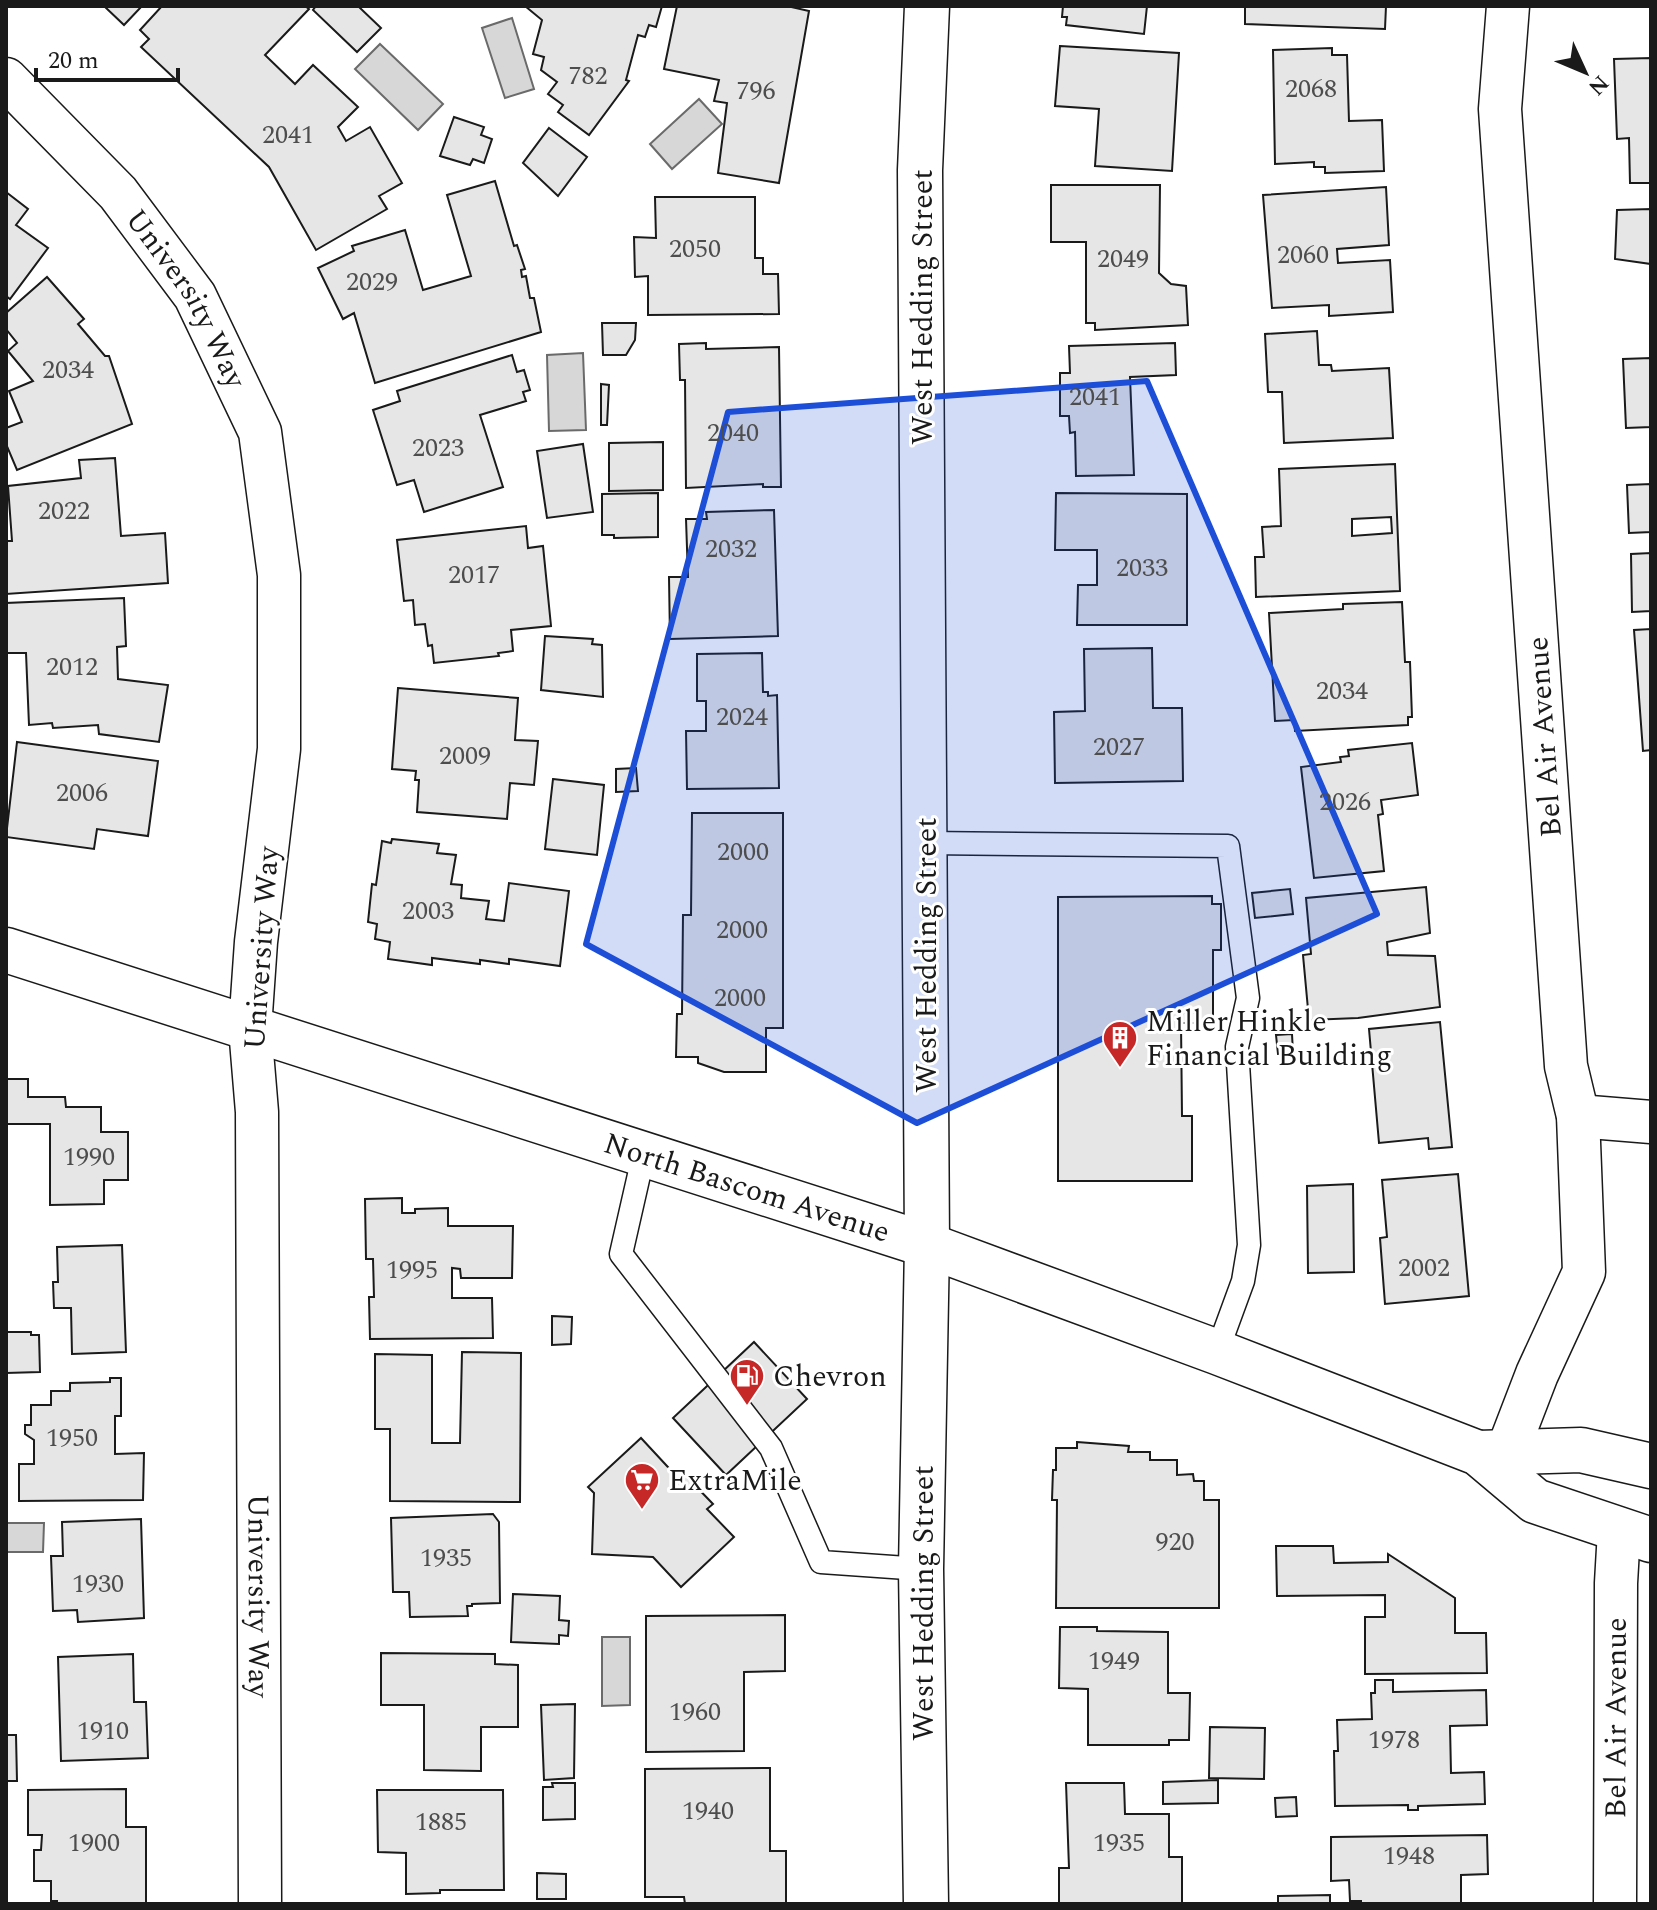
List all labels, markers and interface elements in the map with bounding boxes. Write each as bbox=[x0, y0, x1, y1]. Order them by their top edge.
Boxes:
scale bar bbox=[36, 32, 178, 82]
north arrow bbox=[1545, 32, 1625, 112]
text: 20 m bbox=[48, 43, 99, 79]
house number: 782 bbox=[568, 56, 608, 96]
text: N bbox=[1580, 67, 1616, 103]
house number: 2068 bbox=[1285, 69, 1337, 109]
house number: 796 bbox=[736, 71, 776, 111]
house number: 2041 bbox=[262, 115, 314, 155]
street label: West Hedding Street bbox=[900, 169, 946, 445]
street label: University Way bbox=[113, 199, 258, 398]
house number: 2050 bbox=[669, 229, 721, 269]
house number: 2060 bbox=[1277, 235, 1329, 275]
house number: 2049 bbox=[1097, 239, 1149, 279]
house number: 2029 bbox=[346, 262, 398, 302]
house number: 2034 bbox=[42, 350, 94, 390]
house number: 2041 bbox=[1069, 377, 1121, 417]
house number: 2040 bbox=[707, 413, 759, 453]
house number: 2023 bbox=[412, 428, 464, 468]
house number: 2022 bbox=[38, 491, 90, 531]
house number: 2032 bbox=[705, 529, 757, 569]
house number: 2033 bbox=[1116, 548, 1168, 588]
house number: 2017 bbox=[448, 555, 500, 595]
street label: Bel Air Avenue bbox=[1515, 635, 1575, 839]
house number: 2012 bbox=[46, 647, 98, 687]
house number: 2034 bbox=[1316, 671, 1368, 711]
house number: 2024 bbox=[716, 697, 768, 737]
house number: 2027 bbox=[1093, 727, 1145, 767]
house number: 2009 bbox=[439, 736, 491, 776]
house number: 2006 bbox=[56, 773, 108, 813]
house number: 2026 bbox=[1319, 782, 1371, 822]
street label: West Hedding Street bbox=[904, 817, 950, 1093]
house number: 2000 bbox=[717, 832, 769, 872]
street label: University Way bbox=[232, 843, 292, 1051]
house number: 2003 bbox=[402, 891, 454, 931]
house number: 2000 bbox=[716, 910, 768, 950]
house number: 2000 bbox=[714, 978, 766, 1018]
place label: Miller Hinkle Financial Building bbox=[1146, 999, 1392, 1079]
building icon: Miller Hinkle Financial Building bbox=[1101, 1019, 1139, 1069]
street label: North Bascom Avenue bbox=[598, 1121, 896, 1256]
house number: 1990 bbox=[63, 1137, 115, 1177]
house number: 2002 bbox=[1398, 1248, 1450, 1288]
house number: 1995 bbox=[386, 1250, 438, 1290]
place label: Chevron bbox=[773, 1354, 887, 1400]
fuel station icon: Chevron bbox=[728, 1357, 766, 1407]
house number: 1950 bbox=[46, 1418, 98, 1458]
place label: ExtraMile bbox=[668, 1458, 802, 1504]
supermarket icon: ExtraMile bbox=[623, 1461, 661, 1511]
street label: West Hedding Street bbox=[901, 1465, 947, 1741]
street label: University Way bbox=[234, 1494, 281, 1699]
house number: 920 bbox=[1155, 1522, 1195, 1562]
house number: 1935 bbox=[420, 1538, 472, 1578]
house number: 1930 bbox=[72, 1564, 124, 1604]
street label: Bel Air Avenue bbox=[1593, 1617, 1640, 1819]
house number: 1949 bbox=[1088, 1641, 1140, 1681]
house number: 1960 bbox=[669, 1692, 721, 1732]
house number: 1910 bbox=[77, 1711, 129, 1751]
house number: 1978 bbox=[1368, 1720, 1420, 1760]
house number: 1940 bbox=[682, 1791, 734, 1831]
house number: 1885 bbox=[415, 1802, 467, 1842]
house number: 1900 bbox=[68, 1823, 120, 1863]
house number: 1935 bbox=[1093, 1823, 1145, 1863]
house number: 1948 bbox=[1383, 1836, 1435, 1876]

